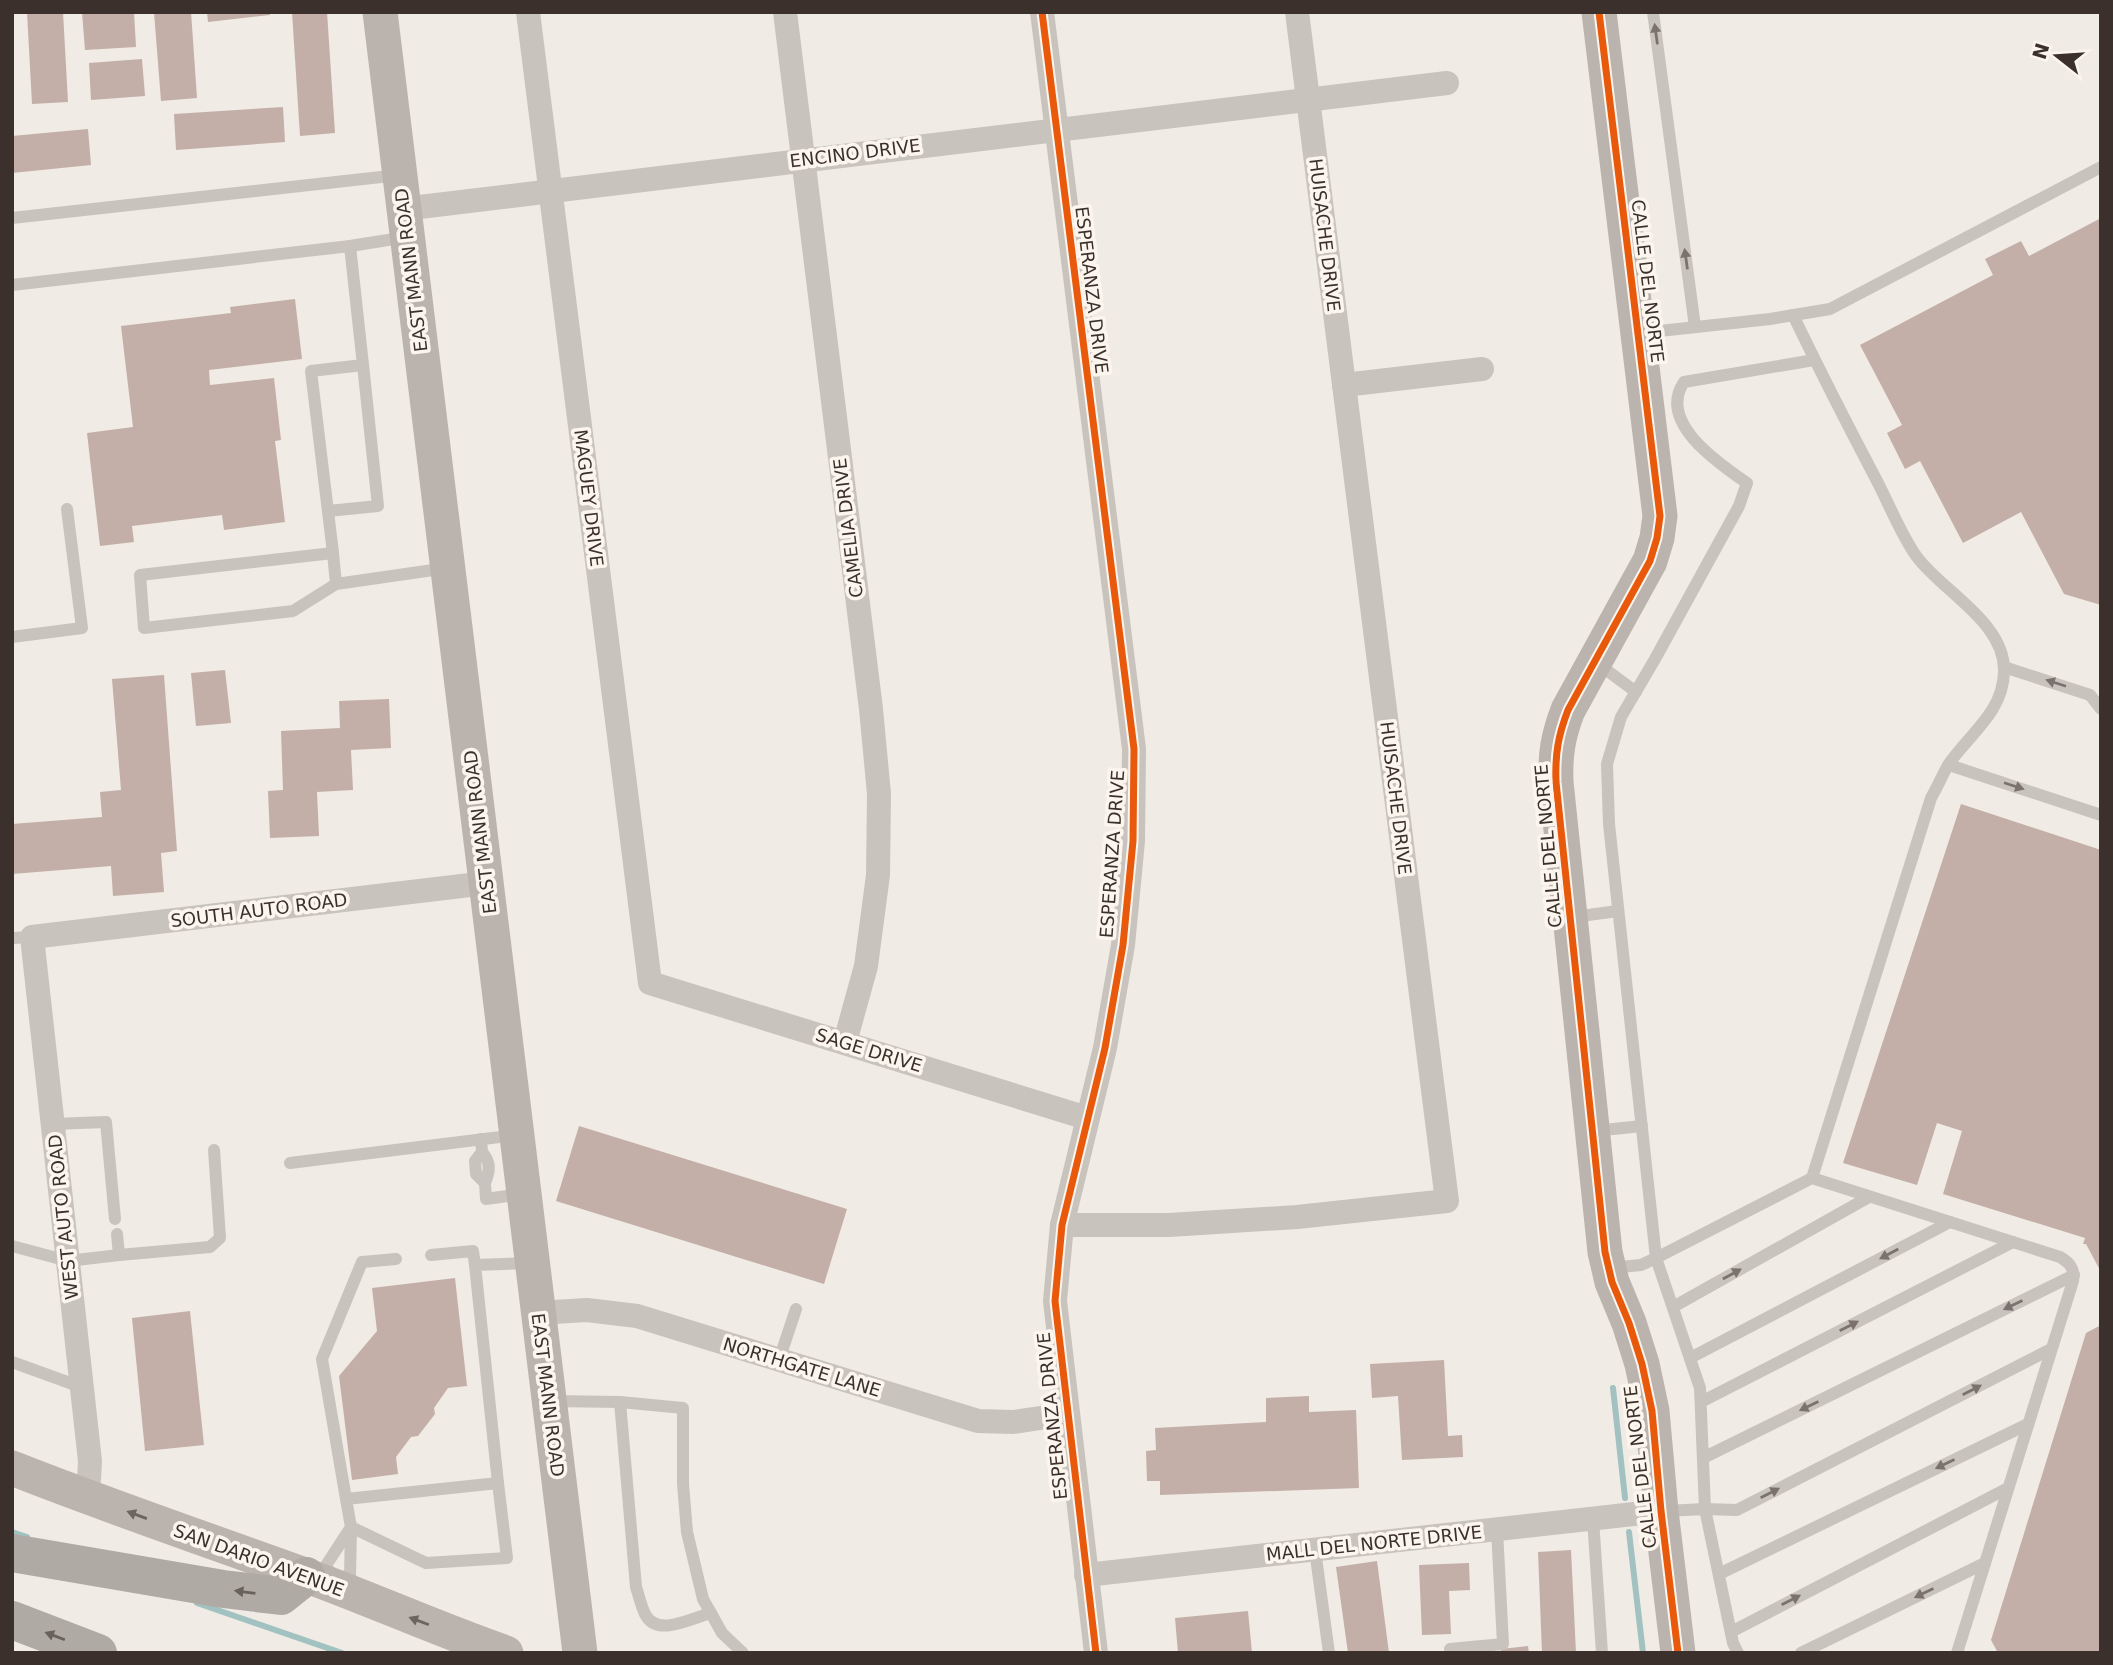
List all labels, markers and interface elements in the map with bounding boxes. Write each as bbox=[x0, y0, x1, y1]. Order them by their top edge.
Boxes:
north arrow bbox=[2022, 21, 2092, 91]
one-way arrow bbox=[1650, 23, 1661, 45]
text: N bbox=[2028, 40, 2054, 62]
street label: ENCINO DRIVE bbox=[788, 135, 922, 171]
street label: HUISACHE DRIVE bbox=[1305, 157, 1345, 313]
street label: EAST MANN ROAD bbox=[391, 187, 431, 353]
street label: CALLE DEL NORTE bbox=[1628, 198, 1668, 364]
street label: ESPERANZA DRIVE bbox=[1071, 205, 1113, 375]
one-way arrow bbox=[1680, 248, 1691, 270]
street label: MAGUEY DRIVE bbox=[570, 428, 608, 568]
street label: CAMELIA DRIVE bbox=[829, 457, 867, 599]
one-way arrow bbox=[2045, 678, 2066, 688]
street label: HUISACHE DRIVE bbox=[1376, 720, 1416, 876]
street label: EAST MANN ROAD bbox=[460, 749, 500, 915]
street label: CALLE DEL NORTE bbox=[1530, 763, 1566, 929]
street label: ESPERANZA DRIVE bbox=[1096, 769, 1128, 939]
one-way arrow bbox=[2003, 781, 2024, 792]
street label: SOUTH AUTO ROAD bbox=[169, 889, 349, 931]
street label: SAGE DRIVE bbox=[813, 1024, 925, 1076]
street label: WEST AUTO ROAD bbox=[44, 1133, 82, 1301]
one-way arrow bbox=[1879, 1248, 1899, 1259]
one-way arrow bbox=[1722, 1268, 1742, 1280]
one-way arrow bbox=[2003, 1300, 2023, 1311]
street label: EAST MANN ROAD bbox=[528, 1312, 568, 1478]
one-way arrow bbox=[1839, 1321, 1859, 1332]
street label: ESPERANZA DRIVE bbox=[1033, 1331, 1071, 1501]
street label: NORTHGATE LANE bbox=[721, 1333, 883, 1401]
street label: CALLE DEL NORTE bbox=[1620, 1384, 1660, 1550]
one-way arrow bbox=[1962, 1384, 1982, 1395]
one-way arrow bbox=[1799, 1401, 1819, 1412]
one-way arrow bbox=[1935, 1459, 1955, 1470]
one-way arrow bbox=[1760, 1488, 1780, 1499]
one-way arrow bbox=[126, 1510, 147, 1521]
street label: SAN DARIO AVENUE bbox=[171, 1519, 347, 1601]
street label: MALL DEL NORTE DRIVE bbox=[1265, 1521, 1483, 1565]
one-way arrow bbox=[234, 1586, 256, 1597]
one-way arrow bbox=[1914, 1587, 1934, 1598]
one-way arrow bbox=[1781, 1595, 1801, 1606]
one-way arrow bbox=[408, 1615, 429, 1626]
one-way arrow bbox=[44, 1631, 65, 1642]

